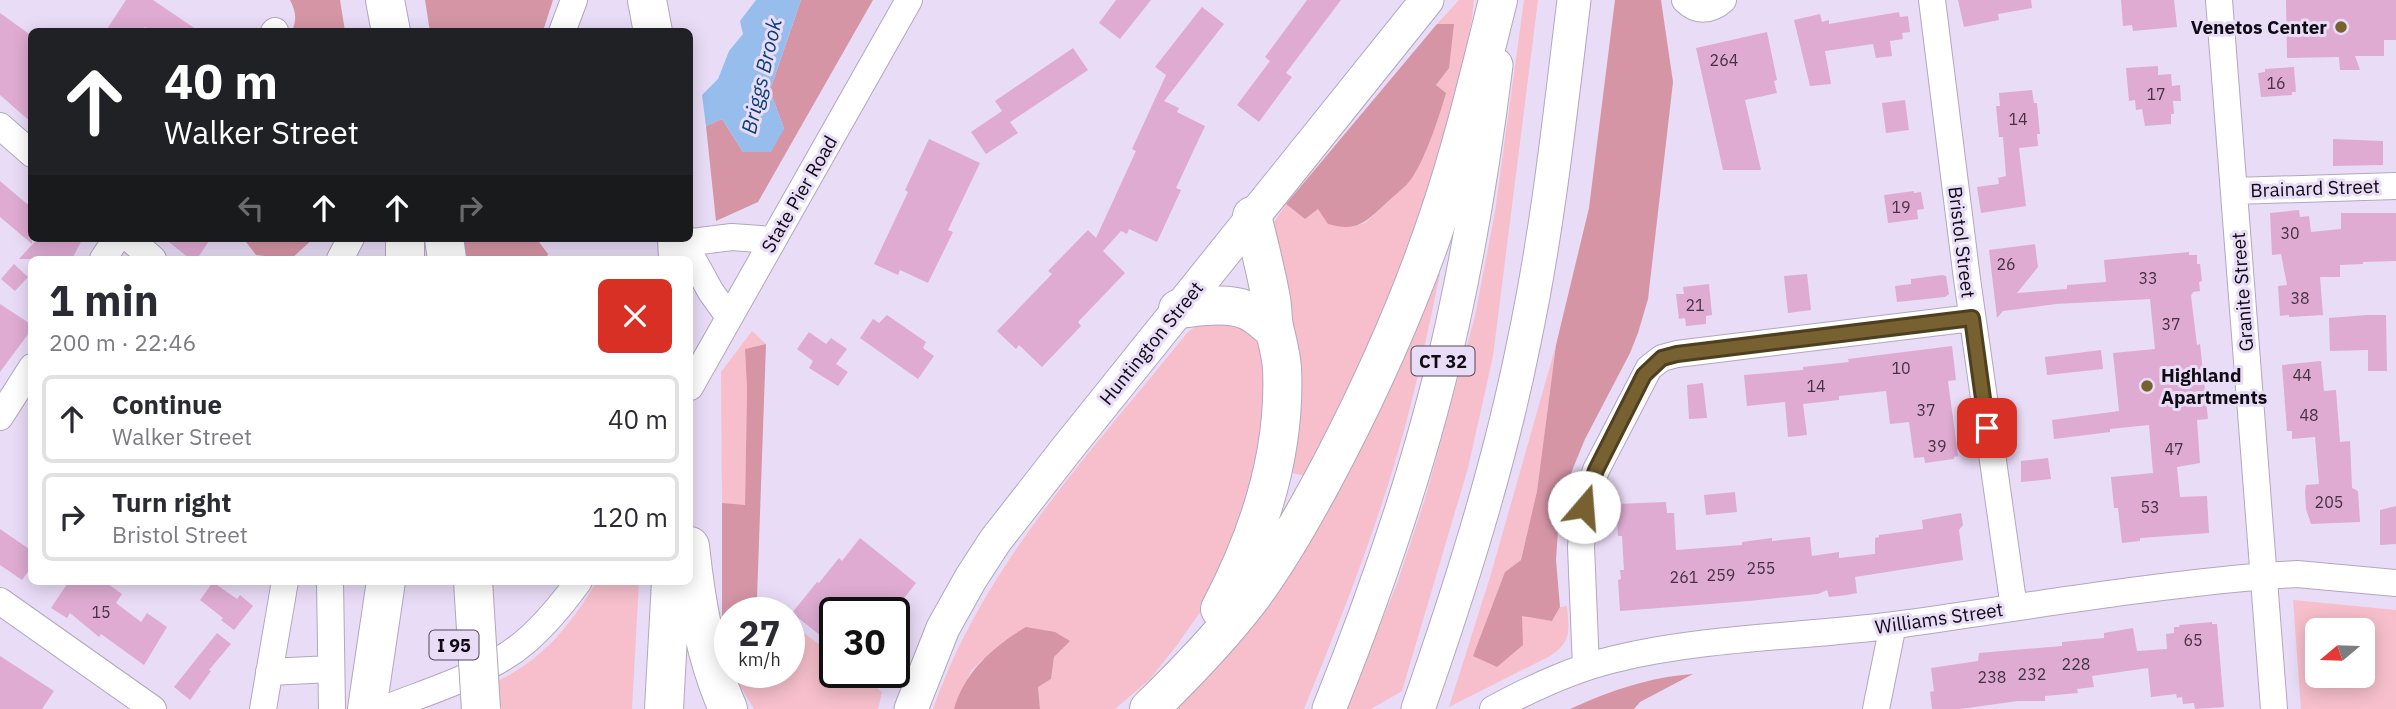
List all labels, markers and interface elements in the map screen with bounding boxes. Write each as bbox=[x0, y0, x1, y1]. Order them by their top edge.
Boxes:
water label: Briggs Brook bbox=[734, 15, 788, 136]
place label: Venetos Center bbox=[2191, 15, 2327, 39]
marker: Venetos Center bbox=[2333, 19, 2349, 35]
text: 40 m bbox=[164, 49, 278, 112]
house number: 264 bbox=[1710, 50, 1738, 70]
icon: ahead bbox=[49, 56, 140, 147]
house number: 16 bbox=[2266, 73, 2286, 93]
house number: 17 bbox=[2146, 84, 2166, 104]
house number: 14 bbox=[2008, 109, 2028, 129]
text: Walker Street bbox=[164, 111, 359, 153]
street label: State Pier Road bbox=[756, 131, 842, 257]
street label: Brainard Street bbox=[2250, 174, 2380, 202]
street label: Bristol Street bbox=[1943, 185, 1981, 299]
icon: left bbox=[232, 189, 270, 227]
icon: ahead bbox=[305, 189, 343, 227]
icon: ahead bbox=[378, 189, 416, 227]
icon: right bbox=[451, 189, 489, 227]
house number: 19 bbox=[1891, 197, 1911, 217]
house number: 30 bbox=[2280, 223, 2300, 243]
street label: Granite Street bbox=[2226, 232, 2258, 352]
house number: 26 bbox=[1996, 254, 2016, 274]
house number: 33 bbox=[2138, 268, 2158, 288]
text: 1 min bbox=[49, 273, 159, 328]
street label: Huntington Street bbox=[1094, 276, 1208, 410]
button: close bbox=[598, 279, 672, 353]
house number: 38 bbox=[2290, 288, 2310, 308]
house number: 21 bbox=[1685, 295, 1705, 315]
house number: 37 bbox=[2161, 314, 2181, 334]
text: 200 m · 22:46 bbox=[49, 327, 196, 357]
road number: CT 32 bbox=[1412, 346, 1474, 376]
house number: 10 bbox=[1891, 358, 1911, 378]
place label: Highland Apartments bbox=[2161, 363, 2267, 409]
house number: 44 bbox=[2292, 365, 2312, 385]
house number: 14 bbox=[1806, 376, 1826, 396]
marker: Highland Apartments bbox=[2139, 378, 2155, 394]
text: Continue bbox=[112, 387, 222, 421]
pin bbox=[1957, 398, 2017, 458]
icon: ahead bbox=[53, 400, 91, 438]
house number: 37 bbox=[1916, 400, 1936, 420]
text: 40 m bbox=[608, 402, 668, 436]
house number: 48 bbox=[2299, 405, 2319, 425]
icon: arrive bbox=[1968, 409, 2006, 447]
text: Walker Street bbox=[112, 421, 252, 451]
house number: 39 bbox=[1927, 436, 1947, 456]
house number: 47 bbox=[2164, 439, 2184, 459]
position arrow bbox=[1547, 470, 1621, 544]
text: Turn right bbox=[112, 485, 231, 519]
house number: 205 bbox=[2315, 492, 2343, 512]
house number: 53 bbox=[2140, 497, 2160, 517]
icon: right bbox=[53, 498, 91, 536]
text: 120 m bbox=[592, 500, 668, 534]
text: Bristol Street bbox=[112, 519, 248, 549]
house number: 255 bbox=[1747, 558, 1775, 578]
house number: 259 bbox=[1707, 565, 1735, 585]
house number: 261 bbox=[1670, 567, 1698, 587]
speed limit sign: 30 bbox=[819, 597, 910, 688]
street label: Williams Street bbox=[1873, 597, 2005, 639]
house number: 15 bbox=[91, 602, 111, 622]
text: 27 bbox=[738, 610, 781, 656]
north arrow bbox=[2305, 618, 2375, 688]
map controls bbox=[2305, 618, 2375, 688]
road number: I 95 bbox=[430, 630, 478, 660]
house number: 65 bbox=[2183, 630, 2203, 650]
text: km/h bbox=[738, 648, 781, 671]
house number: 228 bbox=[2062, 654, 2090, 674]
house number: 232 bbox=[2018, 664, 2046, 684]
house number: 238 bbox=[1978, 667, 2006, 687]

